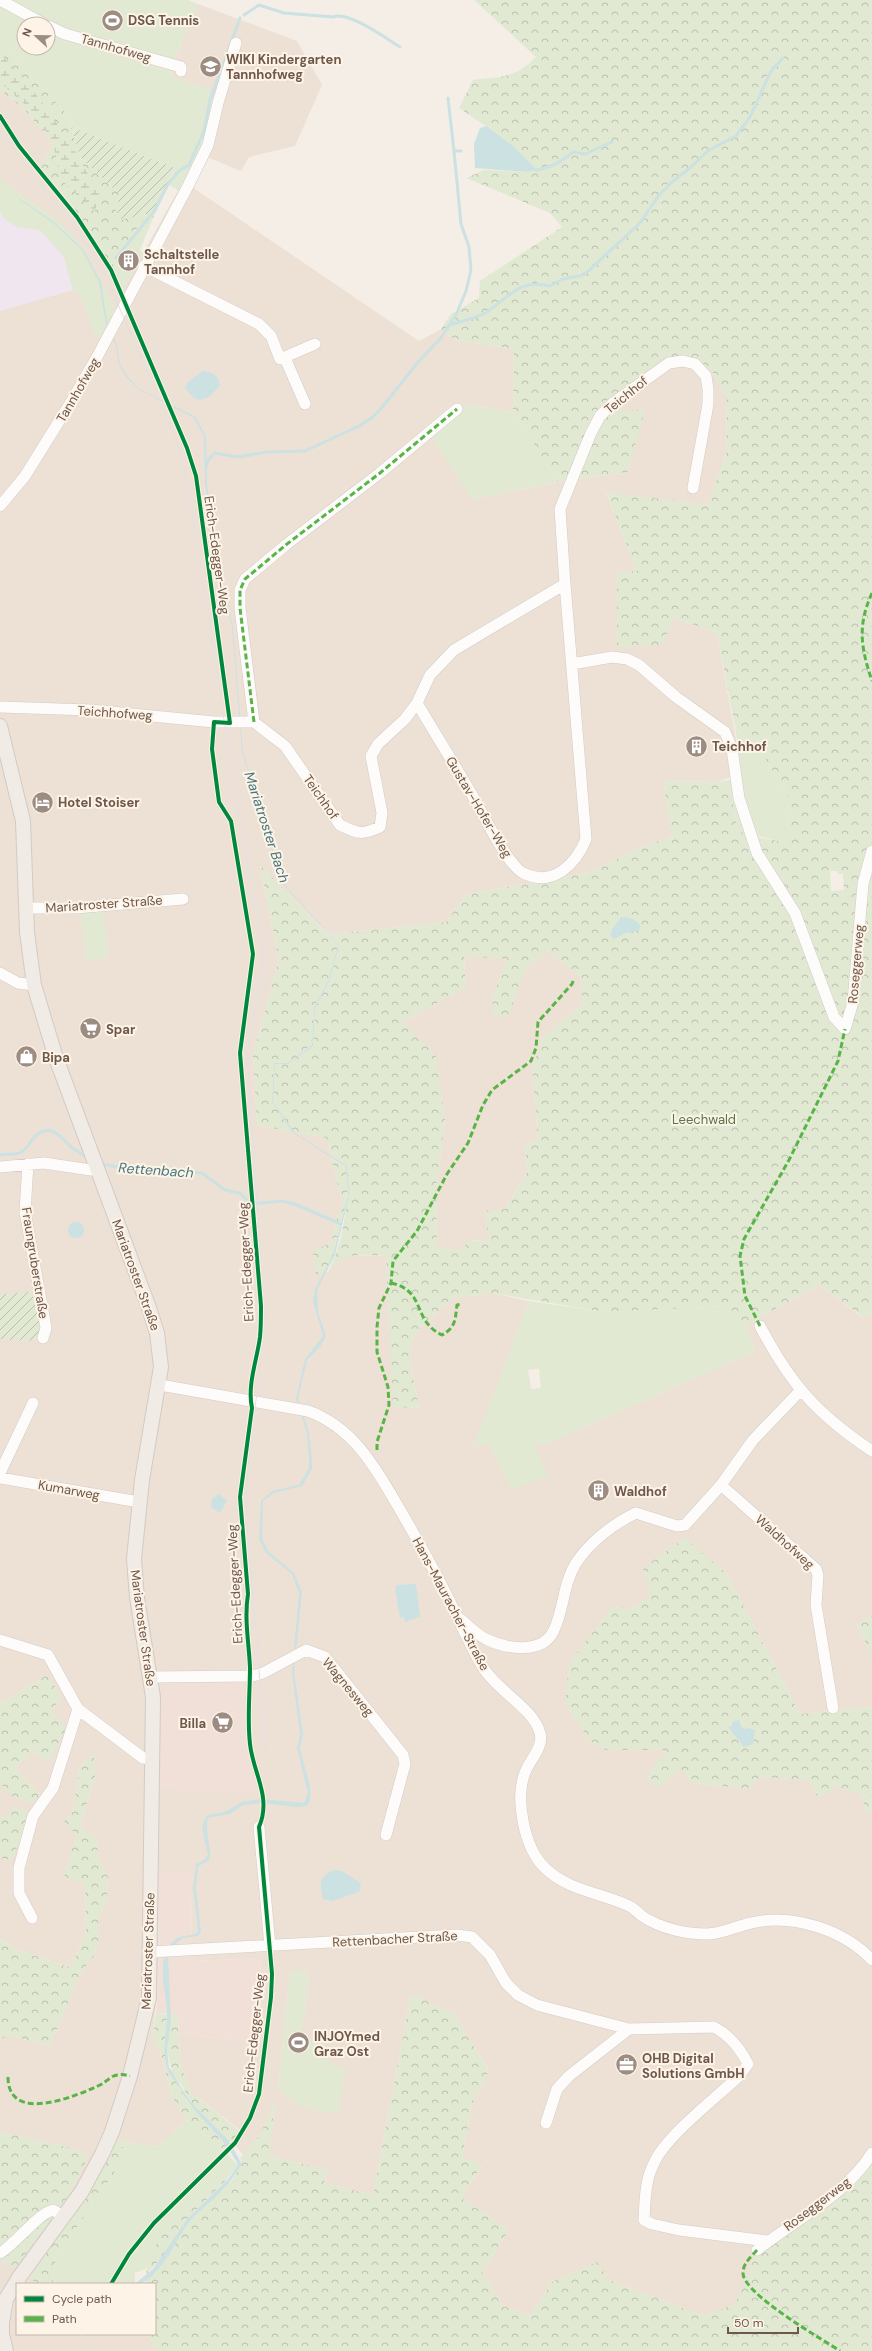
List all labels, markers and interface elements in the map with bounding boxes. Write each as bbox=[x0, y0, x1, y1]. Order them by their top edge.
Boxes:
sports icon: DSG Tennis bbox=[99, 7, 125, 33]
place label: DSG Tennis bbox=[128, 12, 199, 29]
north arrow bbox=[16, 16, 56, 56]
text: N bbox=[19, 26, 35, 39]
street label: Tannhofweg bbox=[79, 30, 153, 66]
place label: WIKI Kindergarten Tannhofweg bbox=[226, 51, 341, 83]
school or university icon: WIKI Kindergarten Tannhofweg bbox=[198, 53, 224, 79]
place label: Schaltstelle Tannhof bbox=[144, 246, 219, 278]
building icon: Schaltstelle Tannhof bbox=[116, 248, 142, 274]
street label: Tannhofweg bbox=[53, 354, 103, 426]
street label: Teichhof bbox=[601, 372, 652, 418]
street label: Erich-Edegger-Weg bbox=[200, 495, 234, 615]
street label: Teichhofweg bbox=[77, 702, 153, 724]
building icon: Teichhof bbox=[683, 733, 709, 759]
place label: Teichhof bbox=[712, 738, 767, 755]
street label: Gustav-Hofer-Weg bbox=[442, 753, 516, 861]
water label: Mariatroster Bach bbox=[241, 769, 293, 885]
street label: Teichhof bbox=[299, 771, 343, 823]
hotel icon: Hotel Stoiser bbox=[29, 789, 55, 815]
place label: Hotel Stoiser bbox=[58, 794, 140, 811]
street label: Mariatroster Straße bbox=[45, 891, 163, 917]
street label: Roseggerweg bbox=[844, 924, 868, 1004]
supermarket icon: Spar bbox=[78, 1016, 104, 1042]
place label: Spar bbox=[106, 1021, 136, 1038]
shop icon: Bipa bbox=[13, 1044, 39, 1070]
place label: Bipa bbox=[42, 1049, 70, 1066]
park label: Leechwald bbox=[672, 1111, 736, 1128]
water label: Rettenbach bbox=[118, 1158, 194, 1182]
street label: Erich-Edegger-Weg bbox=[234, 1202, 258, 1322]
street label: Fraungruberstraße bbox=[18, 1206, 52, 1320]
street label: Mariatroster Straße bbox=[108, 1217, 164, 1333]
street label: Kumarweg bbox=[37, 1476, 101, 1504]
building icon: Waldhof bbox=[586, 1478, 612, 1504]
place label: Waldhof bbox=[614, 1483, 667, 1500]
street label: Waldhofweg bbox=[752, 1511, 818, 1573]
street label: Erich-Edegger-Weg bbox=[223, 1524, 247, 1644]
street label: Hans-Mauracher-Straße bbox=[409, 1534, 493, 1674]
street label: Mariatroster Straße bbox=[126, 1569, 160, 1687]
street label: Wagnesweg bbox=[318, 1654, 378, 1720]
supermarket icon: Billa bbox=[209, 1710, 235, 1736]
place label: Billa bbox=[180, 1715, 206, 1732]
street label: Mariatroster Straße bbox=[137, 1892, 159, 2010]
street label: Rettenbacher Straße bbox=[332, 1927, 458, 1951]
street label: Erich-Edegger-Weg bbox=[239, 1973, 269, 2093]
place label: INJOYmed Graz Ost bbox=[314, 2028, 380, 2060]
sports icon: INJOYmed Graz Ost bbox=[286, 2030, 312, 2056]
place label: OHB Digital Solutions GmbH bbox=[642, 2050, 745, 2082]
office icon: OHB Digital Solutions GmbH bbox=[613, 2052, 639, 2078]
street label: Roseggerweg bbox=[780, 2173, 854, 2235]
legend bbox=[16, 2283, 156, 2335]
text: Cycle path bbox=[52, 2291, 112, 2307]
scale bar bbox=[728, 2309, 798, 2335]
text: Path bbox=[52, 2311, 77, 2327]
text: 50 m bbox=[734, 2315, 763, 2331]

